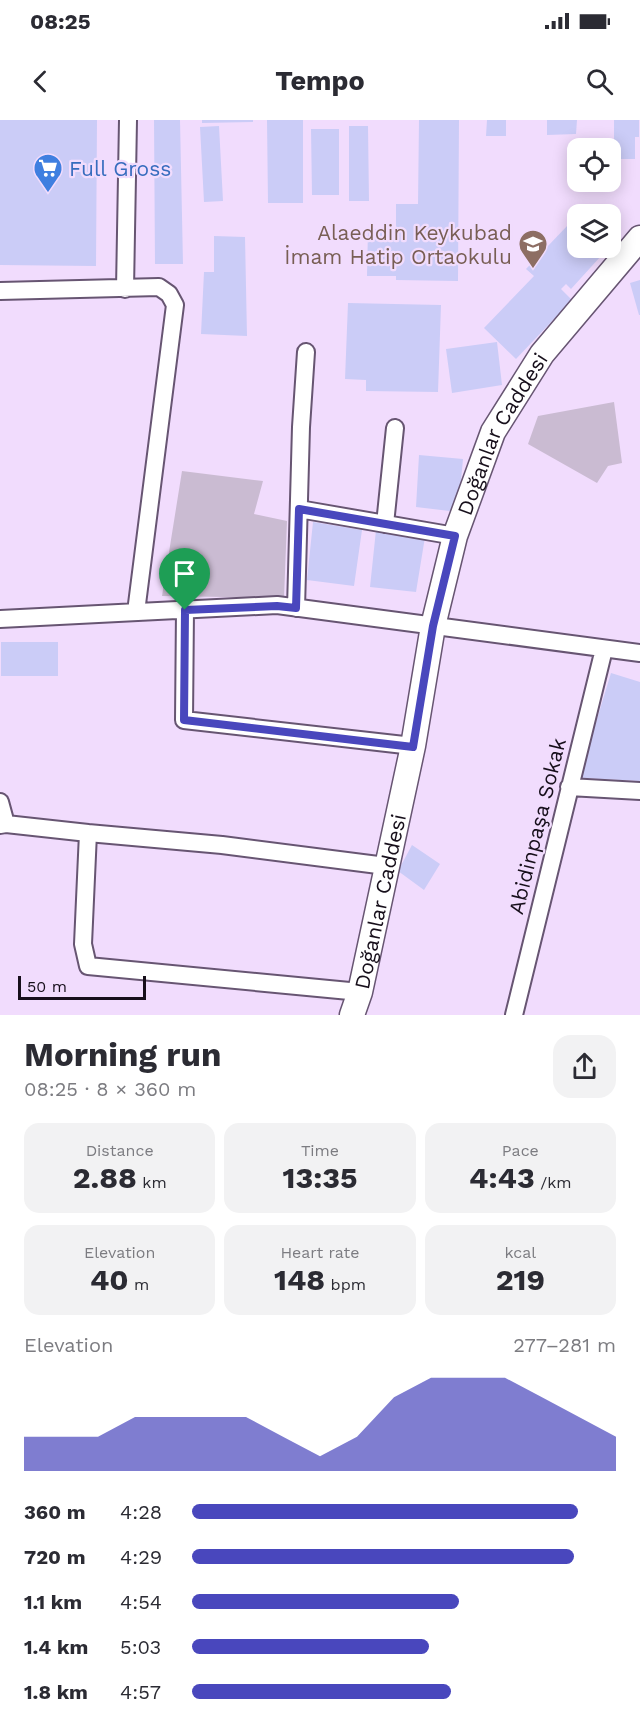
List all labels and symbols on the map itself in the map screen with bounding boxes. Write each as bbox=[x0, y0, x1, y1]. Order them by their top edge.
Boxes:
supermarket icon: Full Gross bbox=[32, 152, 64, 194]
place label: Full Gross bbox=[69, 156, 171, 181]
place label: Alaeddin Keykubad İmam Hatip Ortaokulu bbox=[284, 220, 512, 269]
school or university icon: Alaeddin Keykubad İmam Hatip Ortaokulu bbox=[517, 228, 549, 270]
street label: Doğanlar Caddesi bbox=[451, 348, 552, 518]
pin bbox=[159, 548, 210, 610]
street label: Abidinpaşa Sokak bbox=[503, 735, 571, 917]
street label: Doğanlar Caddesi bbox=[348, 811, 411, 991]
scale bar bbox=[18, 973, 146, 1001]

